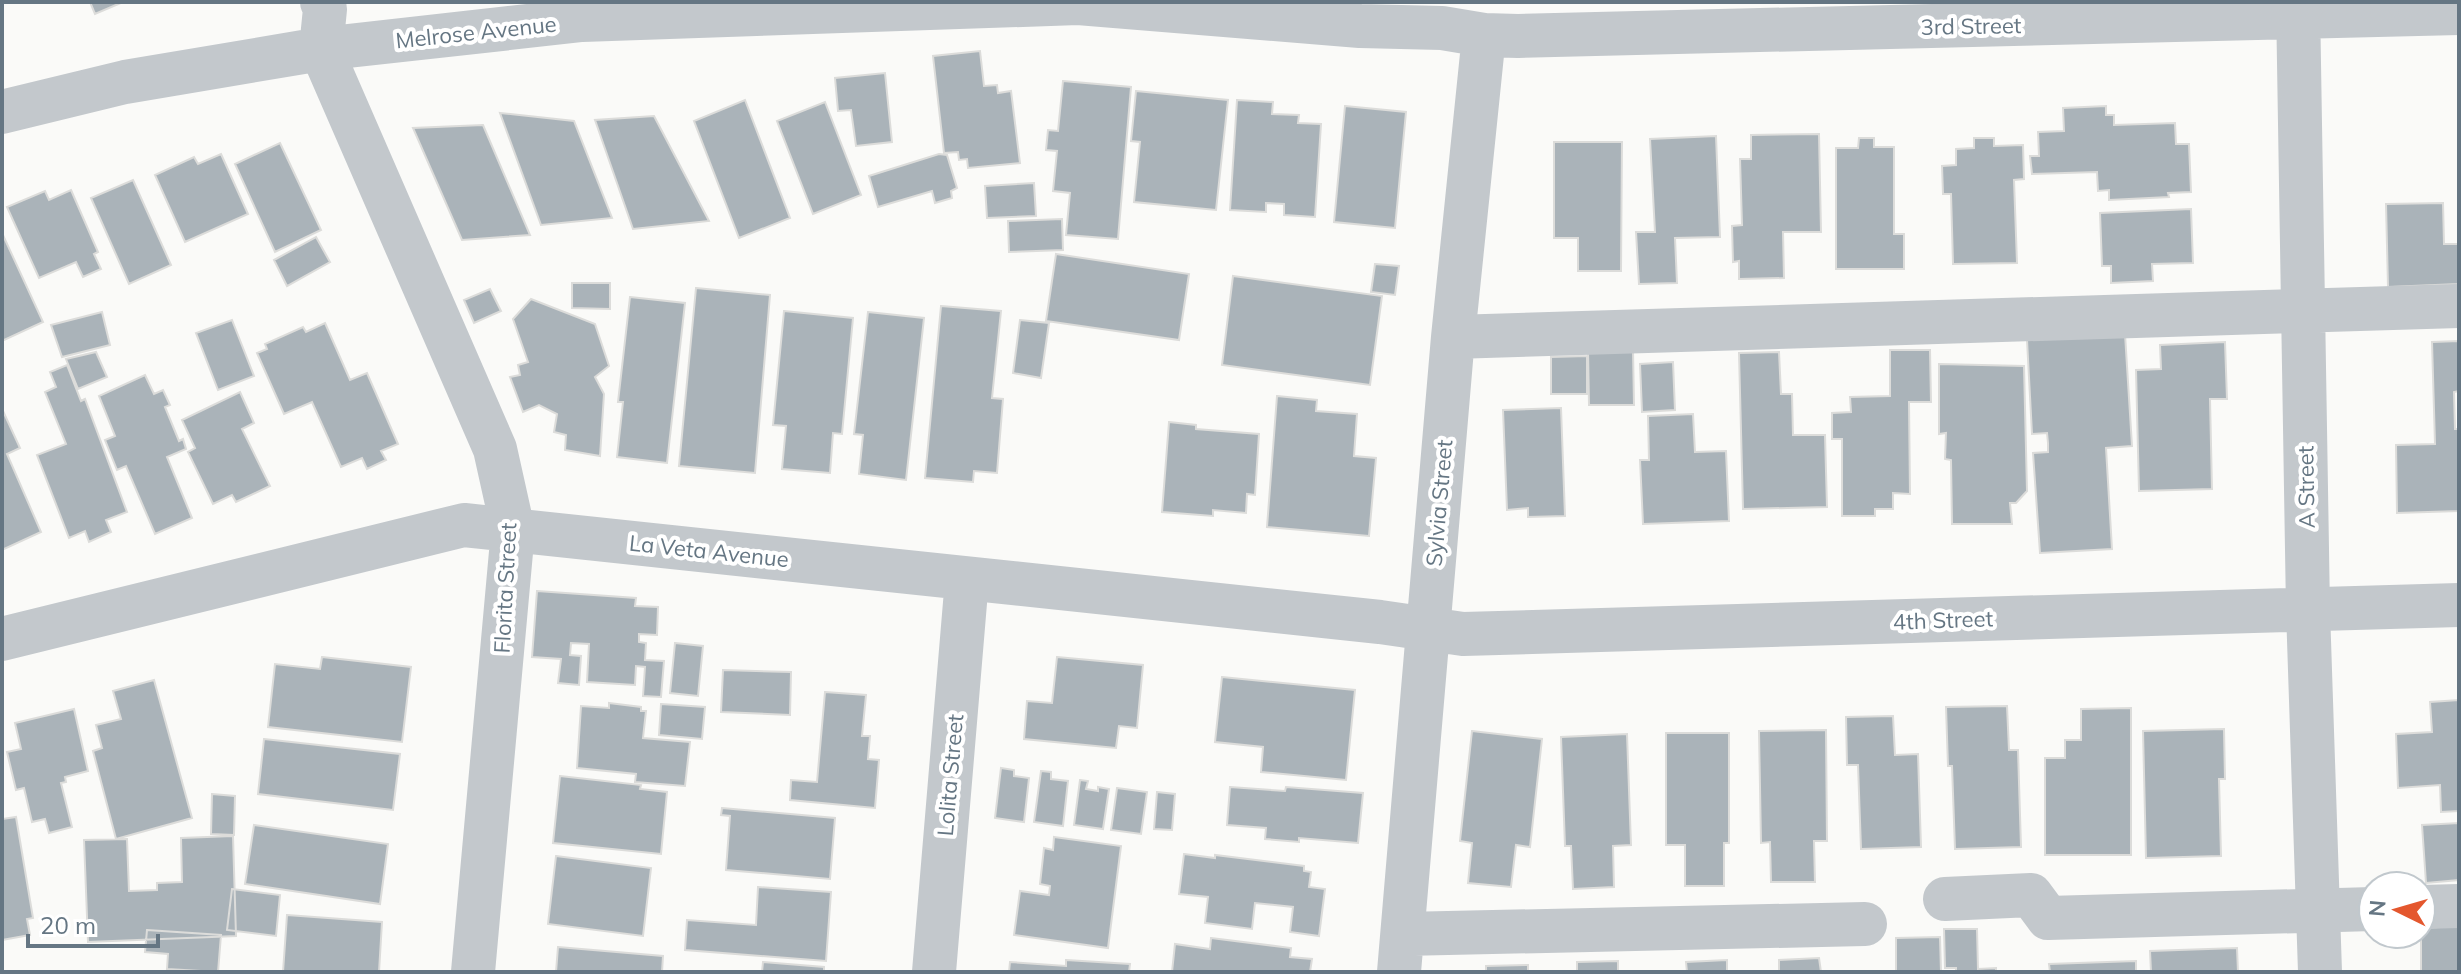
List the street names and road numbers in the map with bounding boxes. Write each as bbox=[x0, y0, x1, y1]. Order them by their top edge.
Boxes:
street label: Melrose Avenue bbox=[394, 10, 558, 54]
street label: 3rd Street bbox=[1920, 11, 2022, 41]
street label: Sylvia Street bbox=[1420, 438, 1459, 568]
street label: A Street bbox=[2291, 445, 2321, 529]
street label: Florita Street bbox=[488, 522, 522, 654]
street label: La Veta Avenue bbox=[628, 529, 790, 573]
street label: 4th Street bbox=[1892, 604, 1994, 636]
street label: Lolita Street bbox=[931, 713, 969, 837]

